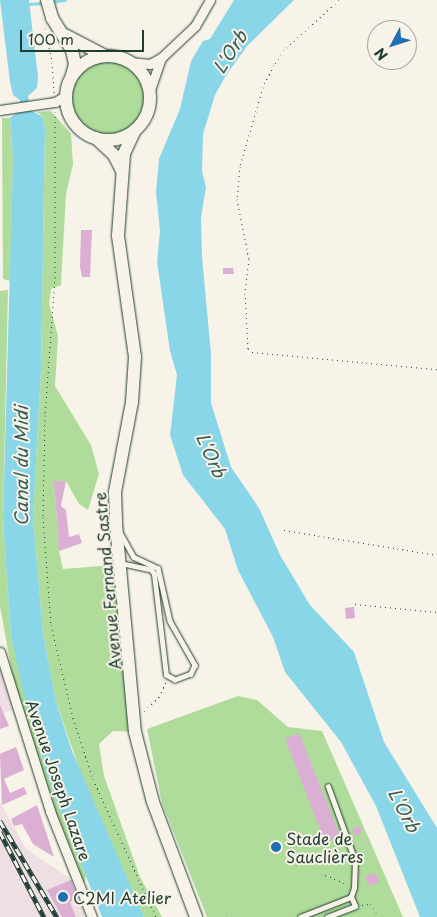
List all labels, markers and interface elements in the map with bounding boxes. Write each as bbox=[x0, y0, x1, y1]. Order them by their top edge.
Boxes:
scale bar bbox=[22, 20, 146, 52]
north arrow bbox=[367, 20, 417, 70]
text: 100 m bbox=[28, 27, 74, 50]
water label: L'Orb bbox=[208, 27, 252, 77]
text: N bbox=[369, 43, 393, 65]
water label: Canal du Midi bbox=[10, 405, 32, 527]
water label: L'Orb bbox=[192, 429, 230, 481]
street label: Avenue Fernand Sastre bbox=[90, 491, 124, 671]
street label: Avenue Joseph Lazare bbox=[22, 697, 96, 863]
water label: L'Orb bbox=[384, 784, 424, 836]
place label: Stade de Sauclières bbox=[286, 828, 363, 866]
marker: Stade de Sauclières bbox=[270, 841, 282, 853]
place label: C2MI Atelier bbox=[73, 887, 173, 907]
marker: C2MI Atelier bbox=[57, 891, 69, 903]

